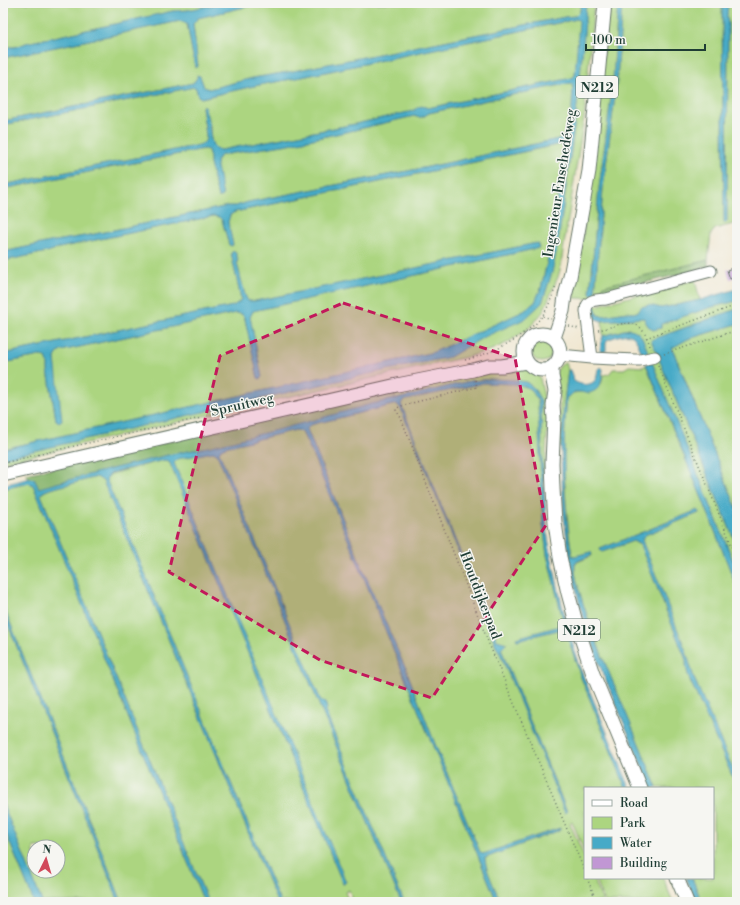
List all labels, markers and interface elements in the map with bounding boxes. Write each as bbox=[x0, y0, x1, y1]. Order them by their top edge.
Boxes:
scale bar bbox=[586, 26, 705, 52]
text: 100 m bbox=[592, 33, 626, 48]
road number: N212 bbox=[576, 76, 618, 98]
street label: Ingenieur Enschedéweg bbox=[539, 107, 581, 259]
street label: Spruitweg bbox=[209, 389, 276, 421]
street label: Houtdijkerpad bbox=[455, 549, 505, 642]
road number: N212 bbox=[558, 619, 600, 641]
legend bbox=[584, 787, 714, 879]
text: Road bbox=[620, 796, 648, 811]
text: Park bbox=[620, 816, 646, 831]
text: Water bbox=[619, 836, 652, 851]
north arrow bbox=[26, 839, 66, 879]
text: N bbox=[42, 843, 52, 857]
text: Building bbox=[619, 856, 668, 871]

